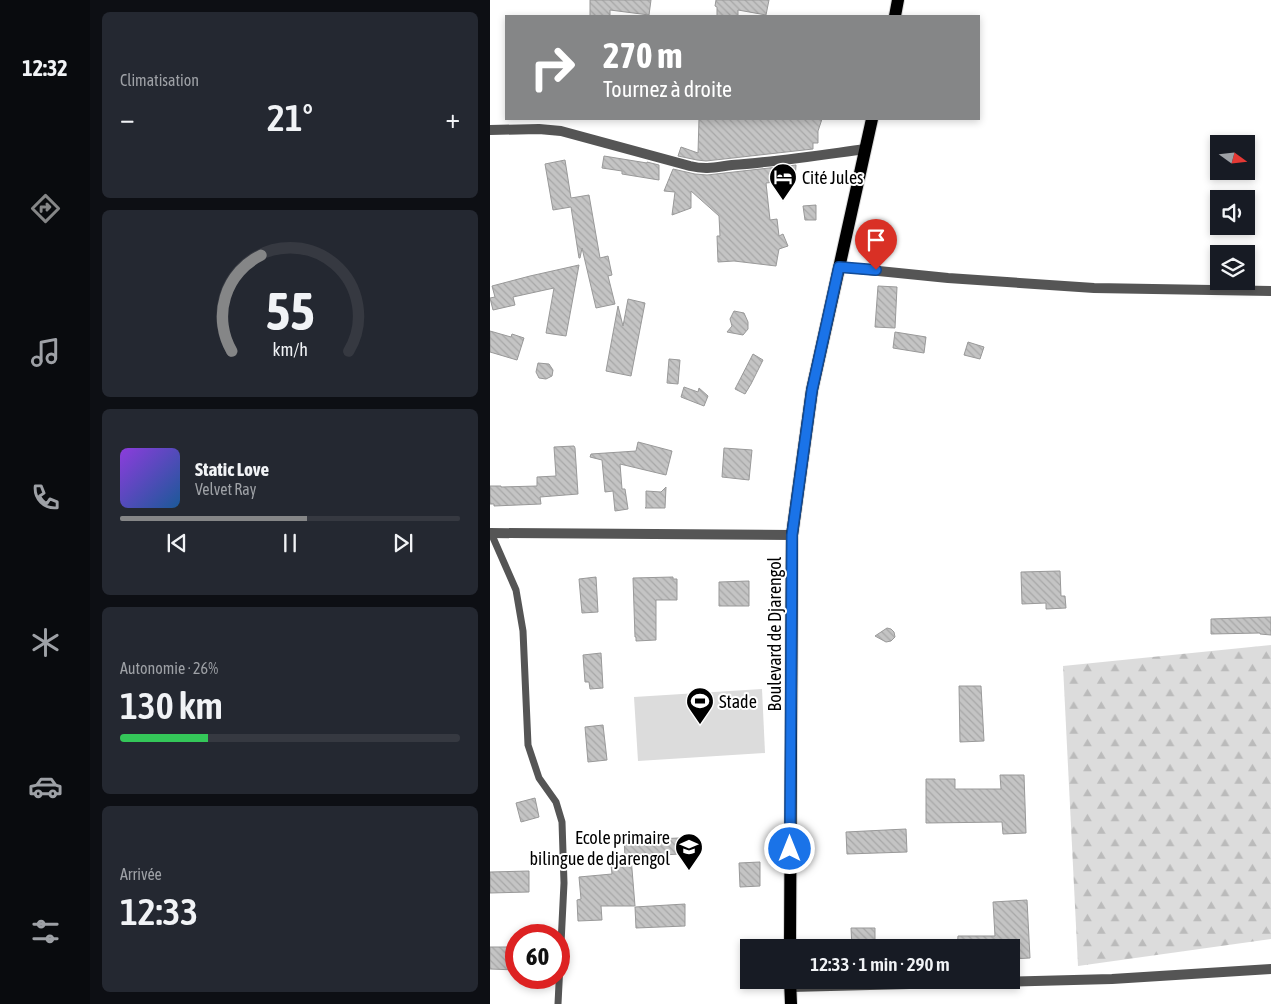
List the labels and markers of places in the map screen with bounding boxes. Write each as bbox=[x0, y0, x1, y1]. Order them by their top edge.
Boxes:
hotel icon: Cité Jules bbox=[768, 162, 798, 201]
place label: Cité Jules bbox=[802, 167, 863, 188]
pin bbox=[855, 219, 897, 270]
sports icon: Stade bbox=[685, 686, 715, 725]
place label: Stade bbox=[719, 691, 757, 712]
place label: Ecole primaire bilingue de djarengol bbox=[530, 827, 670, 869]
school or university icon: Ecole primaire bilingue de djarengol bbox=[674, 832, 704, 871]

